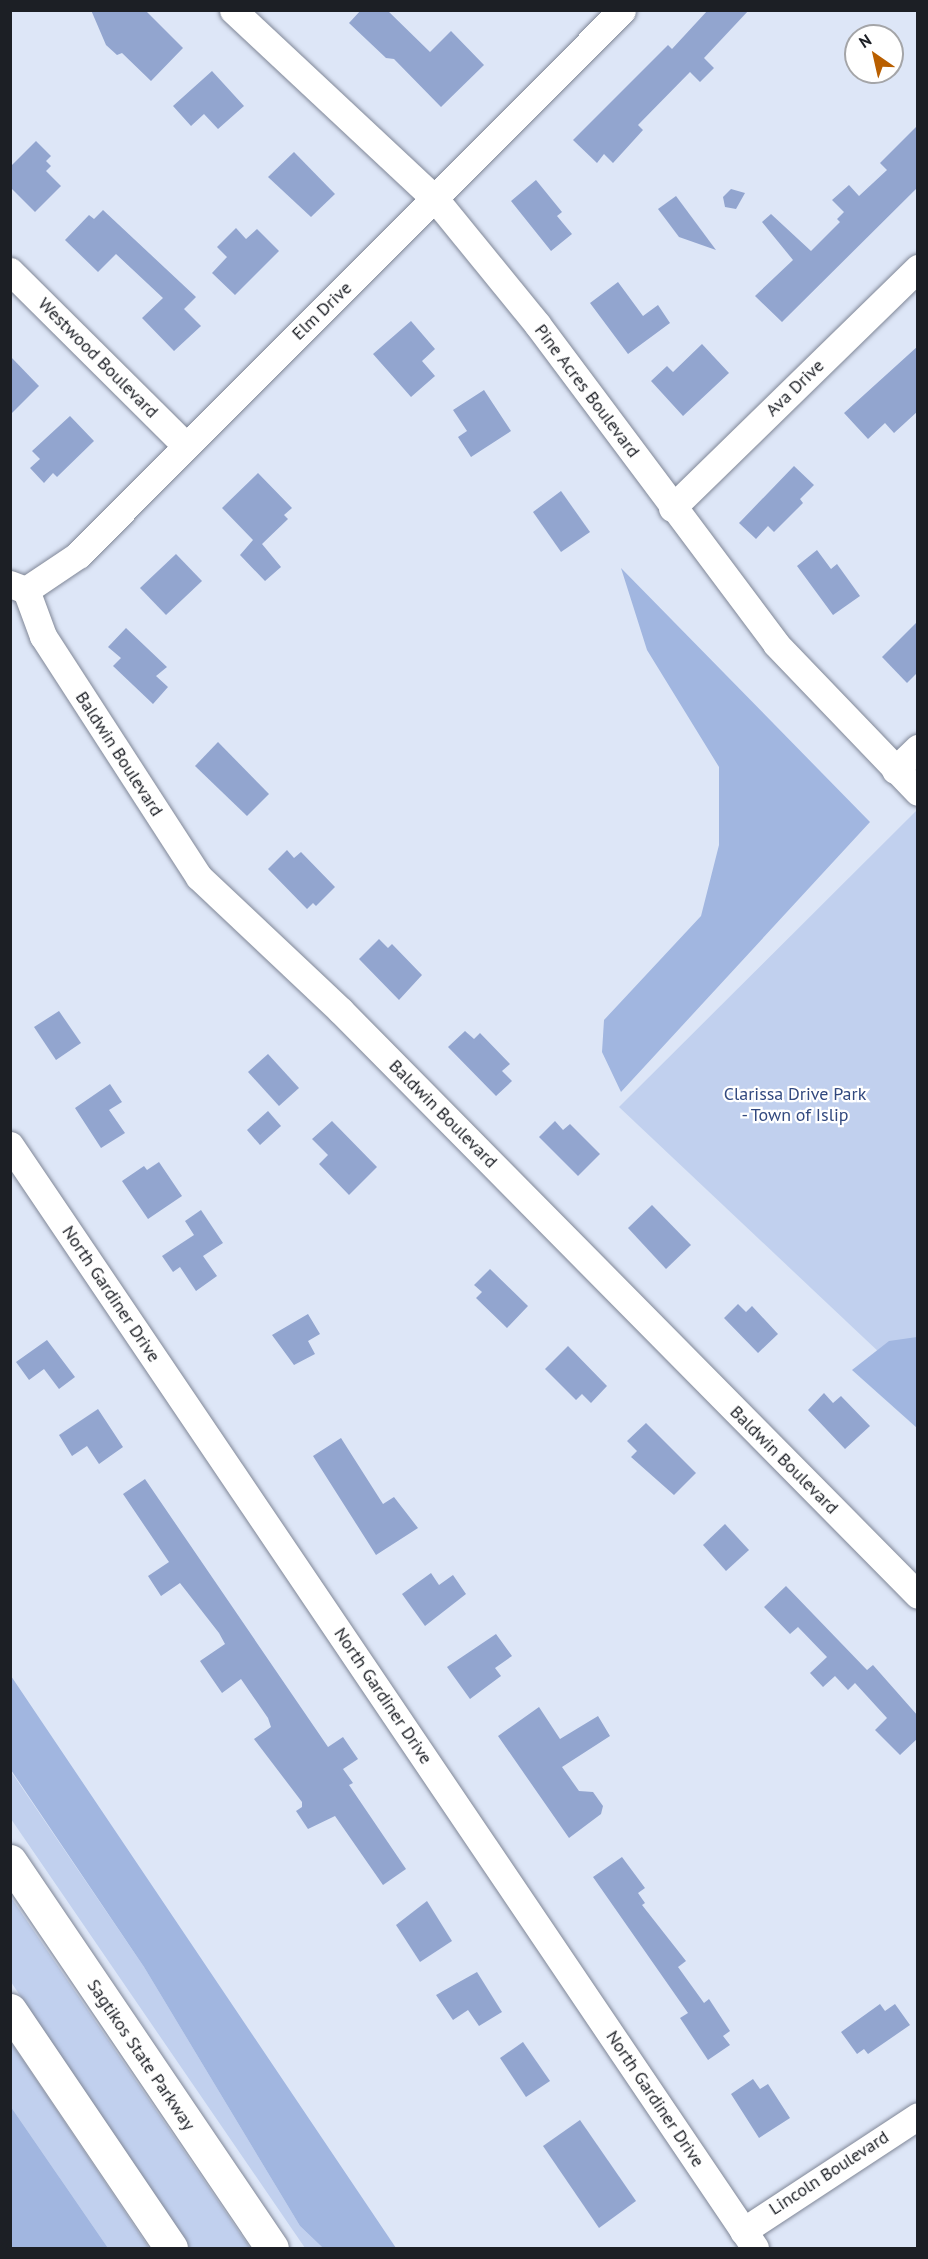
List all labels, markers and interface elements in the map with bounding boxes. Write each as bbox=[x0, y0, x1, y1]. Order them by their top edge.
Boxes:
north arrow bbox=[844, 24, 904, 84]
text: N bbox=[855, 30, 875, 52]
street label: Elm Drive bbox=[288, 277, 356, 345]
street label: Westwood Boulevard bbox=[33, 293, 163, 423]
street label: Pine Acres Boulevard bbox=[530, 320, 644, 462]
street label: Ava Drive bbox=[761, 355, 829, 421]
street label: Baldwin Boulevard bbox=[71, 688, 167, 820]
street label: Baldwin Boulevard bbox=[384, 1055, 502, 1173]
park label: Clarissa Drive Park - Town of Islip bbox=[724, 1084, 866, 1126]
street label: North Gardiner Drive bbox=[57, 1222, 165, 1366]
street label: Baldwin Boulevard bbox=[725, 1401, 843, 1519]
street label: North Gardiner Drive bbox=[329, 1624, 437, 1768]
street label: Sagtikos State Parkway bbox=[82, 1975, 200, 2135]
street label: North Gardiner Drive bbox=[601, 2027, 709, 2171]
street label: Lincoln Boulevard bbox=[765, 2126, 893, 2220]

